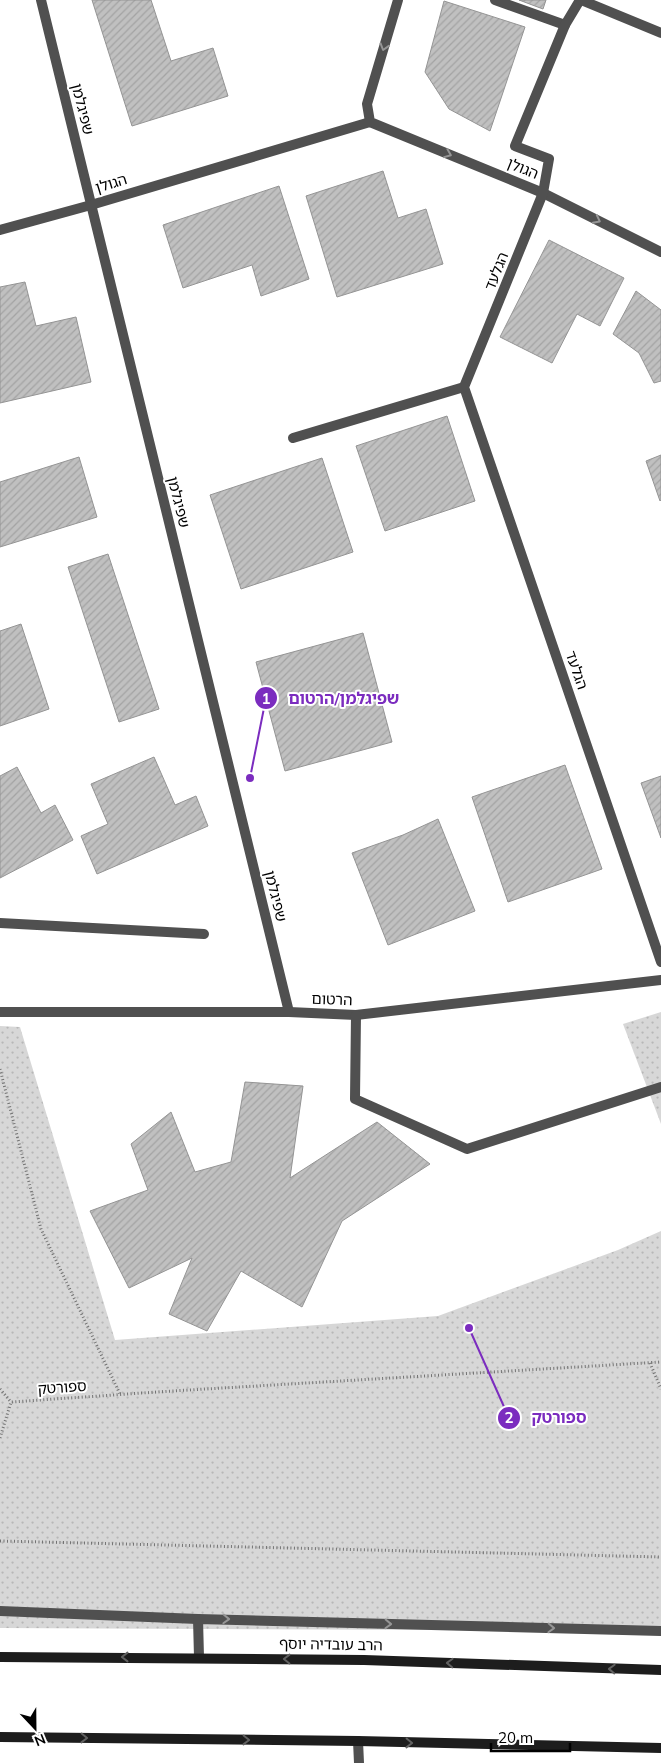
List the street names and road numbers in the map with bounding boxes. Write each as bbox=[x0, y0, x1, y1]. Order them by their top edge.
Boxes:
street label: שפיגלמן bbox=[67, 81, 99, 137]
street label: הגולן bbox=[504, 153, 542, 183]
street label: הגולן bbox=[93, 169, 129, 197]
street label: הגלעד bbox=[480, 249, 512, 293]
street label: שפיגלמן bbox=[163, 474, 195, 530]
street label: הגלעד bbox=[562, 648, 592, 692]
street label: שפיגלמן bbox=[260, 868, 292, 924]
street label: הרטום bbox=[311, 989, 353, 1009]
street label: ספורטק bbox=[37, 1376, 87, 1398]
street label: הרב עובדיה יוסף bbox=[279, 1634, 383, 1654]

